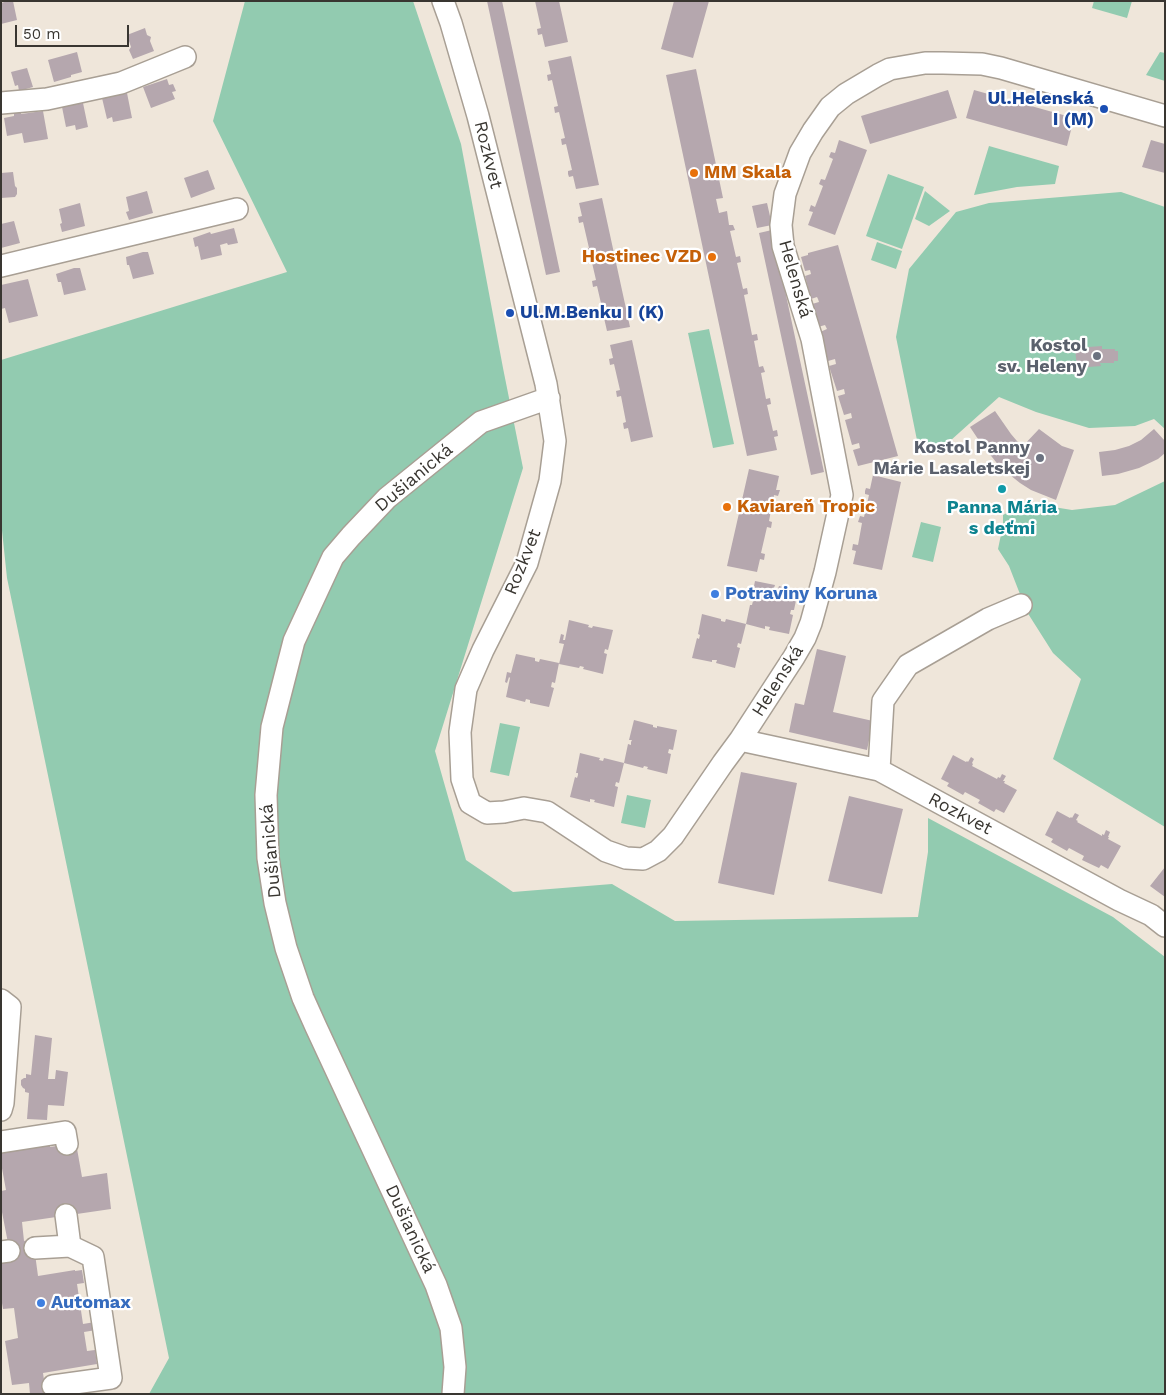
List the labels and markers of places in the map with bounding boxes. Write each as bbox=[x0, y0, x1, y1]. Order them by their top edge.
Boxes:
place label: Ul.Helenská I (M) bbox=[987, 88, 1094, 130]
marker: Ul.Helenská I (M) bbox=[1098, 103, 1110, 115]
place label: MM Skala bbox=[704, 162, 792, 184]
marker: MM Skala bbox=[688, 167, 700, 179]
place label: Hostinec VZD bbox=[582, 246, 702, 268]
marker: Hostinec VZD bbox=[706, 251, 718, 263]
place label: Ul.M.Benku I (K) bbox=[520, 302, 664, 324]
marker: Ul.M.Benku I (K) bbox=[504, 307, 516, 319]
place label: Kostol sv. Heleny bbox=[997, 335, 1087, 378]
marker: Kostol sv. Heleny bbox=[1091, 350, 1103, 362]
place label: Kostol Panny Márie Lasaletskej bbox=[873, 437, 1030, 479]
marker: Kostol Panny Márie Lasaletskej bbox=[1034, 452, 1046, 464]
marker: Panna Mária s deťmi bbox=[996, 483, 1008, 495]
place label: Kaviareň Tropic bbox=[737, 496, 875, 518]
place label: Panna Mária s deťmi bbox=[947, 497, 1057, 540]
marker: Kaviareň Tropic bbox=[721, 501, 733, 513]
place label: Potraviny Koruna bbox=[725, 583, 877, 605]
marker: Potraviny Koruna bbox=[709, 588, 721, 600]
place label: Automax bbox=[51, 1292, 131, 1314]
marker: Automax bbox=[35, 1297, 47, 1309]

